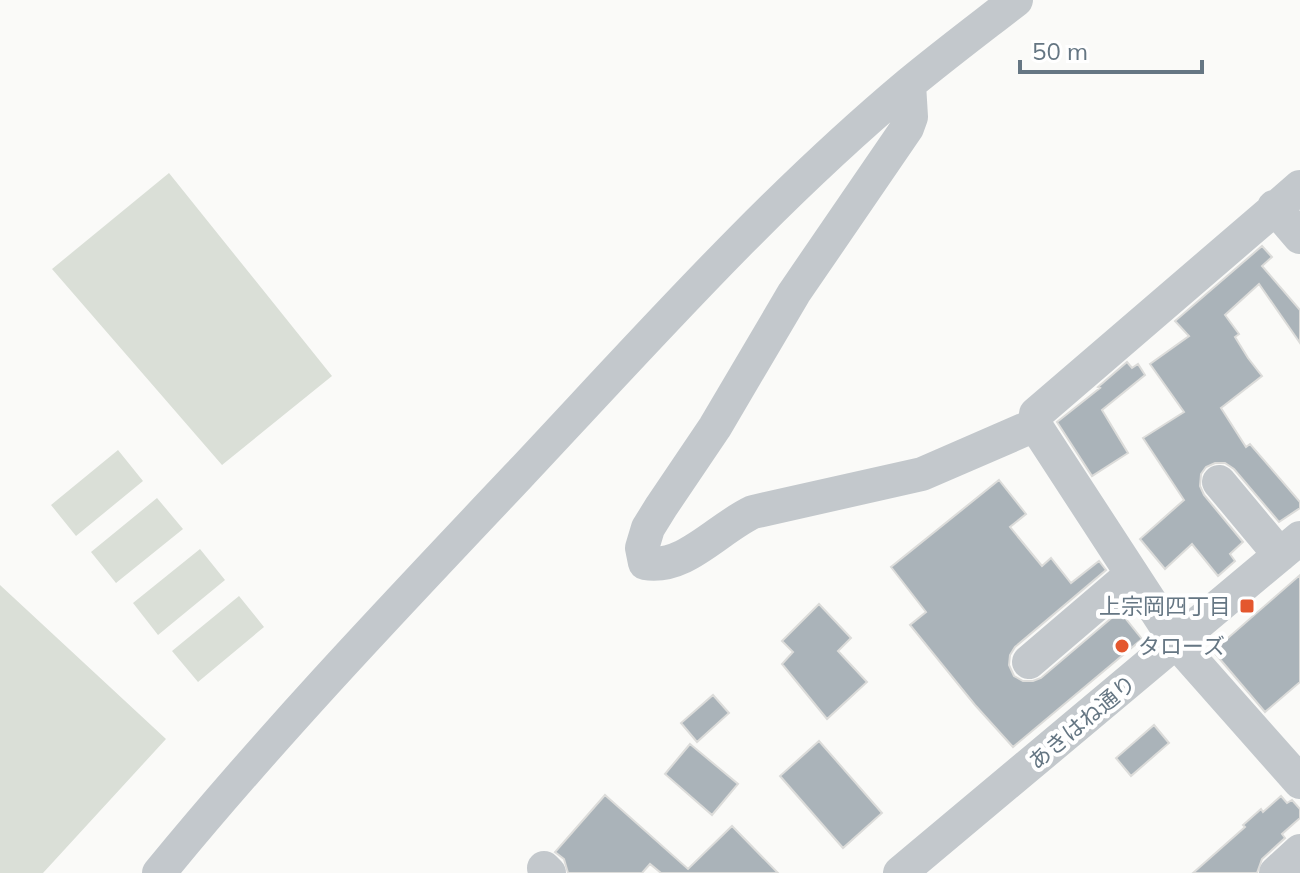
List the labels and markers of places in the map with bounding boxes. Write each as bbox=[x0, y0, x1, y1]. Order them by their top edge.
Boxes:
place label: 上宗岡四丁目 bbox=[1099, 592, 1231, 620]
marker: 上宗岡四丁目 bbox=[1238, 597, 1256, 615]
place label: タローズ bbox=[1138, 632, 1225, 660]
marker: タローズ bbox=[1113, 637, 1131, 655]

